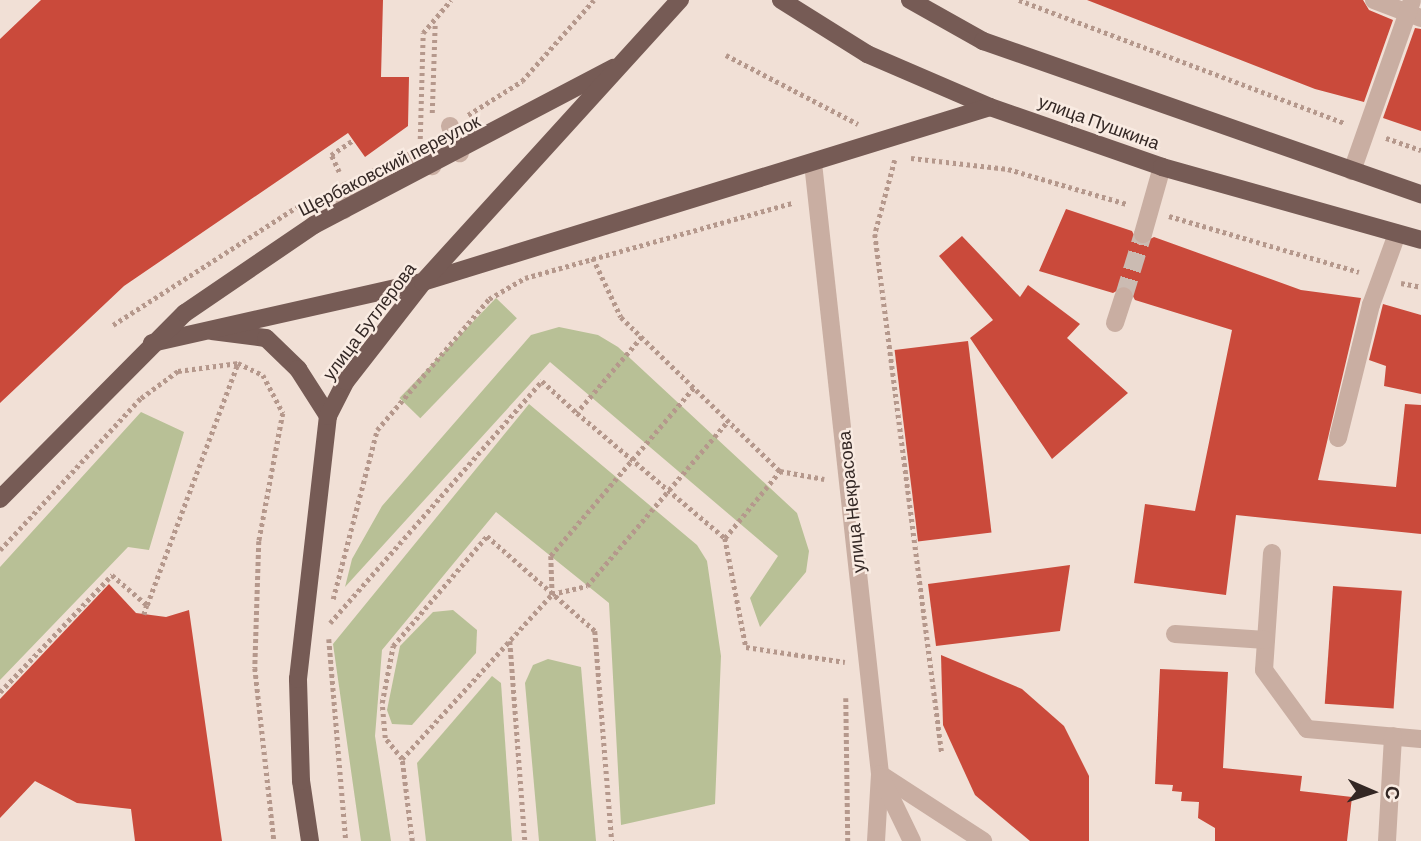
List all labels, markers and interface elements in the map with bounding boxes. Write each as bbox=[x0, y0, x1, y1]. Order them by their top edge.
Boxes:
street label: улица Пушкина bbox=[1035, 90, 1163, 154]
street label: Щербаковский переулок bbox=[294, 110, 484, 220]
street label: улица Бутлерова bbox=[318, 258, 420, 384]
street label: улица Некрасова bbox=[833, 430, 869, 574]
north arrow bbox=[1337, 757, 1407, 827]
text: С bbox=[1382, 786, 1405, 801]

